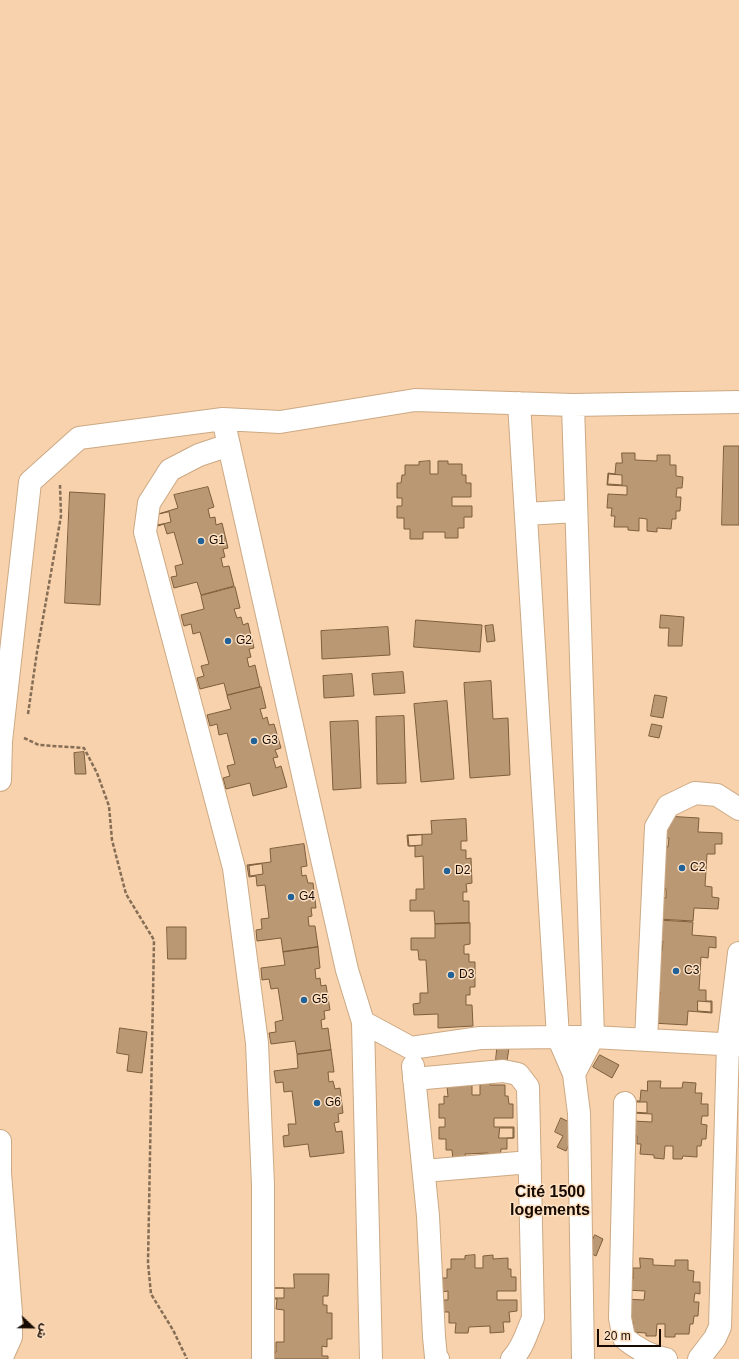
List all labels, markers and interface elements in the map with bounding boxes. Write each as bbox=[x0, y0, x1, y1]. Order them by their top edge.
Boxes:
place label: G1 bbox=[209, 534, 225, 548]
marker: G1 bbox=[196, 536, 206, 546]
place label: G2 bbox=[236, 634, 252, 648]
marker: G2 bbox=[223, 636, 233, 646]
place label: G3 bbox=[262, 734, 278, 748]
marker: G3 bbox=[249, 736, 259, 746]
place label: C2 bbox=[690, 861, 705, 875]
marker: C2 bbox=[677, 863, 687, 873]
place label: D2 bbox=[455, 864, 470, 878]
marker: D2 bbox=[442, 866, 452, 876]
place label: G4 bbox=[299, 890, 315, 904]
marker: G4 bbox=[286, 892, 296, 902]
place label: C3 bbox=[684, 964, 699, 978]
marker: C3 bbox=[671, 966, 681, 976]
place label: D3 bbox=[459, 968, 474, 982]
marker: D3 bbox=[446, 970, 456, 980]
place label: G5 bbox=[312, 993, 328, 1007]
marker: G5 bbox=[299, 995, 309, 1005]
place label: G6 bbox=[325, 1096, 341, 1110]
marker: G6 bbox=[312, 1098, 322, 1108]
district label: Cité 1500 logements bbox=[510, 1183, 590, 1221]
north arrow bbox=[12, 1307, 52, 1347]
scale bar bbox=[599, 1321, 663, 1347]
text: ش bbox=[35, 1322, 52, 1341]
text: 20 m bbox=[604, 1329, 631, 1343]

